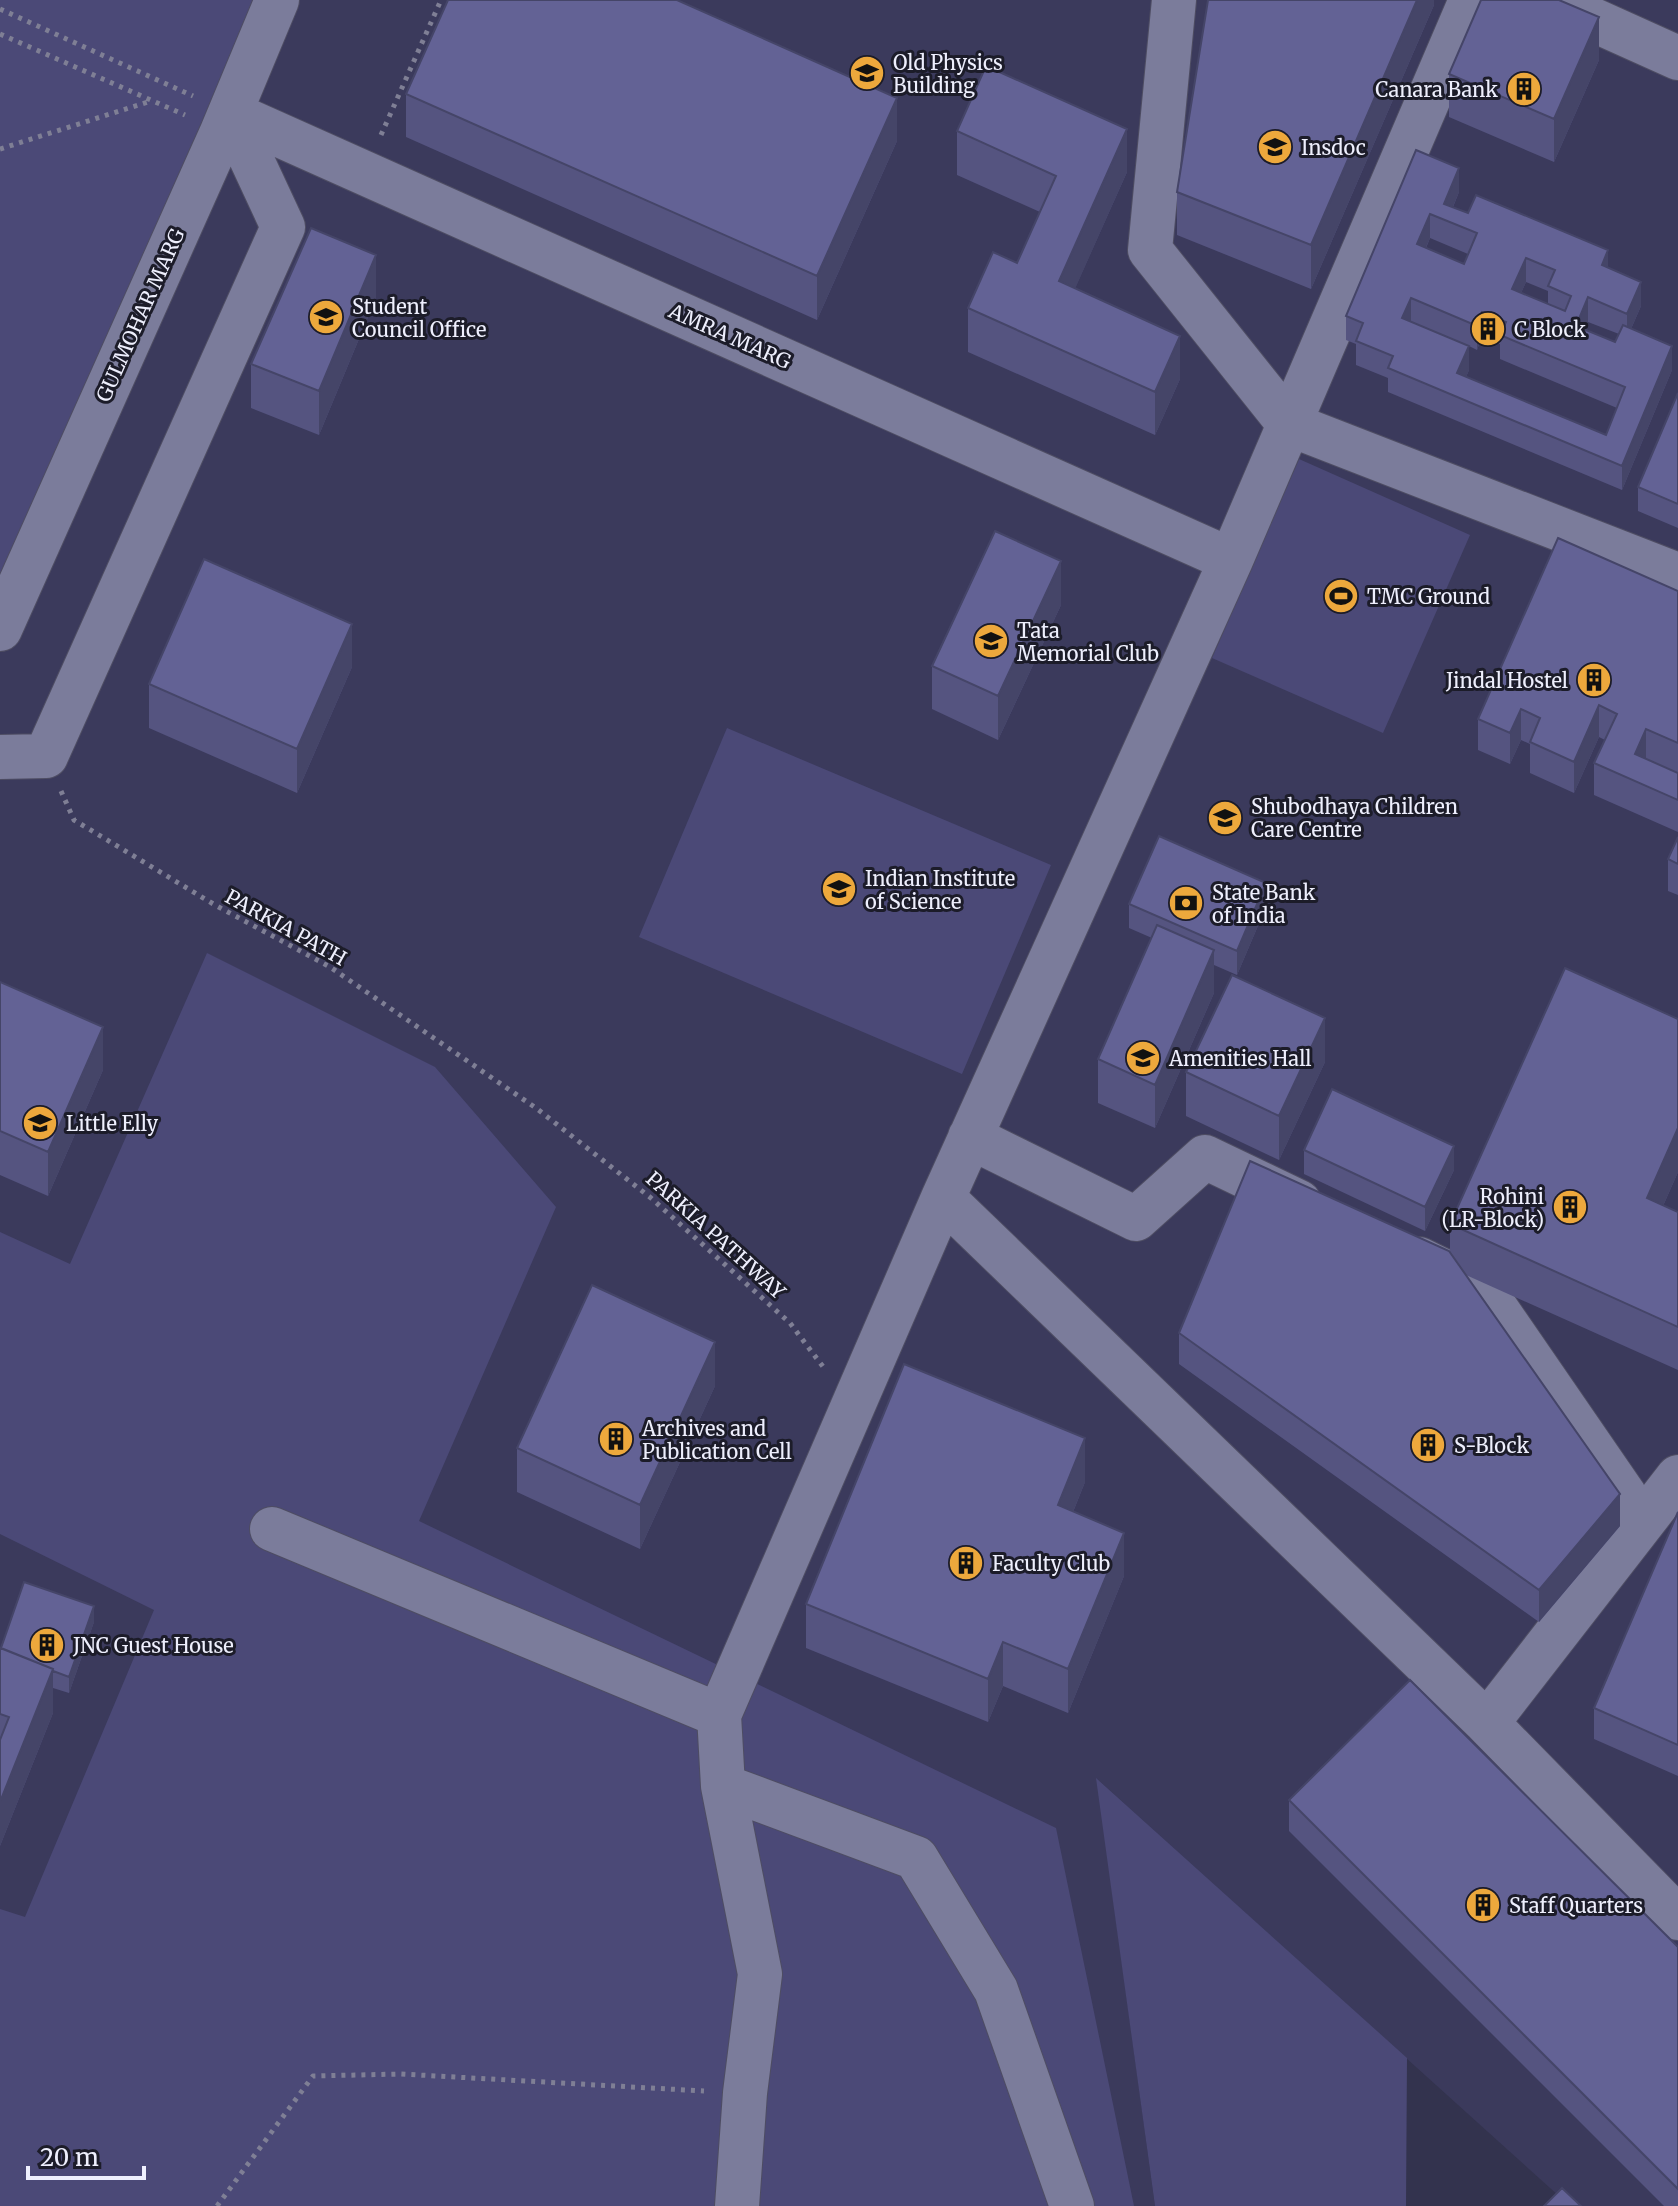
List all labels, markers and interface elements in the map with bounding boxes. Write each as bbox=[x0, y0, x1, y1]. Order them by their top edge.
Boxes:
place label: Old Physics Building bbox=[893, 50, 1003, 98]
school or university icon: Old Physics Building bbox=[848, 54, 886, 92]
building icon: Canara Bank bbox=[1505, 70, 1543, 108]
place label: Canara Bank bbox=[1375, 77, 1498, 102]
school or university icon: Insdoc bbox=[1256, 128, 1294, 166]
place label: Insdoc bbox=[1301, 135, 1366, 160]
street label: GULMOHAR MARG bbox=[91, 224, 190, 405]
place label: Student Council Office bbox=[352, 294, 487, 342]
school or university icon: Student Council Office bbox=[307, 298, 345, 336]
street label: AMRA MARG bbox=[664, 298, 795, 374]
building icon: C Block bbox=[1469, 310, 1507, 348]
place label: C Block bbox=[1514, 317, 1586, 342]
sports icon: TMC Ground bbox=[1322, 577, 1360, 615]
place label: TMC Ground bbox=[1367, 584, 1490, 609]
place label: Tata Memorial Club bbox=[1017, 618, 1159, 666]
school or university icon: Tata Memorial Club bbox=[972, 622, 1010, 660]
building icon: Jindal Hostel bbox=[1575, 661, 1613, 699]
place label: Jindal Hostel bbox=[1445, 668, 1568, 693]
place label: Shubodhaya Children Care Centre bbox=[1251, 794, 1458, 842]
school or university icon: Shubodhaya Children Care Centre bbox=[1206, 799, 1244, 837]
place label: Indian Institute of Science bbox=[865, 866, 1015, 914]
school or university icon: Indian Institute of Science bbox=[820, 870, 858, 908]
place label: State Bank of India bbox=[1212, 880, 1316, 928]
street label: PARKIA PATH bbox=[221, 883, 351, 971]
bank icon: State Bank of India bbox=[1167, 884, 1205, 922]
school or university icon: Amenities Hall bbox=[1124, 1039, 1162, 1077]
place label: Amenities Hall bbox=[1168, 1046, 1312, 1071]
school or university icon: Little Elly bbox=[21, 1104, 59, 1142]
place label: Little Elly bbox=[66, 1111, 158, 1136]
street label: PARKIA PATHWAY bbox=[641, 1166, 792, 1305]
place label: Rohini (LR-Block) bbox=[1441, 1184, 1544, 1232]
building icon: Rohini (LR-Block) bbox=[1551, 1188, 1589, 1226]
place label: Archives and Publication Cell bbox=[641, 1416, 792, 1464]
building icon: Archives and Publication Cell bbox=[597, 1420, 635, 1458]
building icon: S-Block bbox=[1409, 1426, 1447, 1464]
place label: S-Block bbox=[1454, 1433, 1529, 1458]
building icon: Faculty Club bbox=[947, 1544, 985, 1582]
place label: Faculty Club bbox=[992, 1551, 1110, 1576]
building icon: JNC Guest House bbox=[28, 1626, 66, 1664]
place label: JNC Guest House bbox=[72, 1633, 234, 1658]
building icon: Staff Quarters bbox=[1464, 1886, 1502, 1924]
place label: Staff Quarters bbox=[1509, 1893, 1643, 1918]
scale bar bbox=[28, 2130, 144, 2180]
text: 20 m bbox=[40, 2142, 99, 2173]

